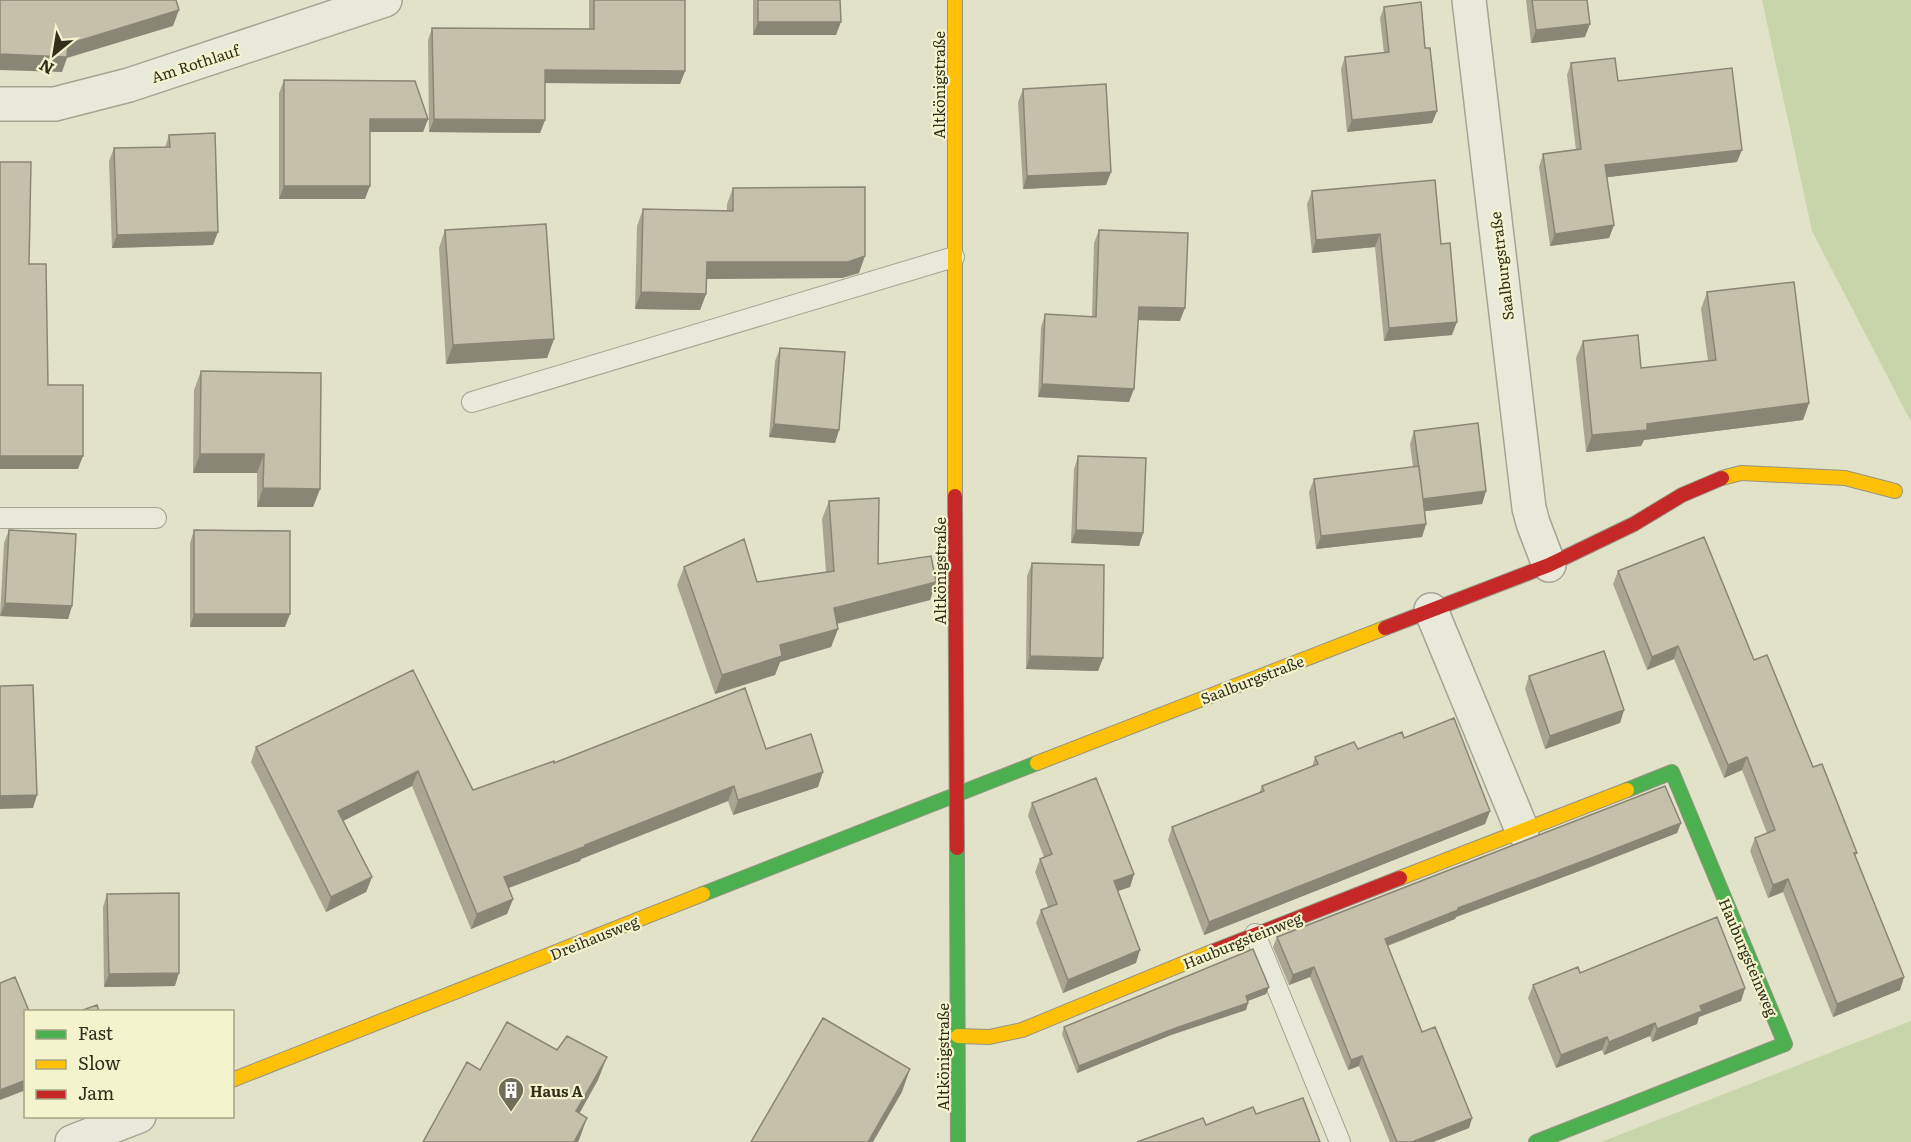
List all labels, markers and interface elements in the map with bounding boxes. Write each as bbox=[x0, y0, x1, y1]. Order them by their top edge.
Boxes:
north arrow bbox=[24, 24, 84, 84]
street label: Altkönigstraße bbox=[927, 31, 950, 139]
street label: Am Rothlauf bbox=[148, 38, 243, 88]
text: N bbox=[34, 54, 58, 82]
street label: Saalburgstraße bbox=[1483, 210, 1519, 322]
street label: Altkönigstraße bbox=[928, 517, 951, 625]
street label: Saalburgstraße bbox=[1197, 649, 1307, 709]
street label: Hauburgsteinweg bbox=[1714, 894, 1785, 1020]
street label: Hauburgsteinweg bbox=[1179, 905, 1306, 974]
street label: Dreihausweg bbox=[546, 909, 642, 965]
street label: Altkönigstraße bbox=[931, 1003, 954, 1111]
legend bbox=[24, 1010, 234, 1118]
text: Fast bbox=[78, 1019, 114, 1046]
text: Slow bbox=[78, 1049, 121, 1076]
building icon: Haus A bbox=[496, 1075, 526, 1113]
text: Jam bbox=[78, 1079, 114, 1106]
place label: Haus A bbox=[530, 1079, 584, 1102]

